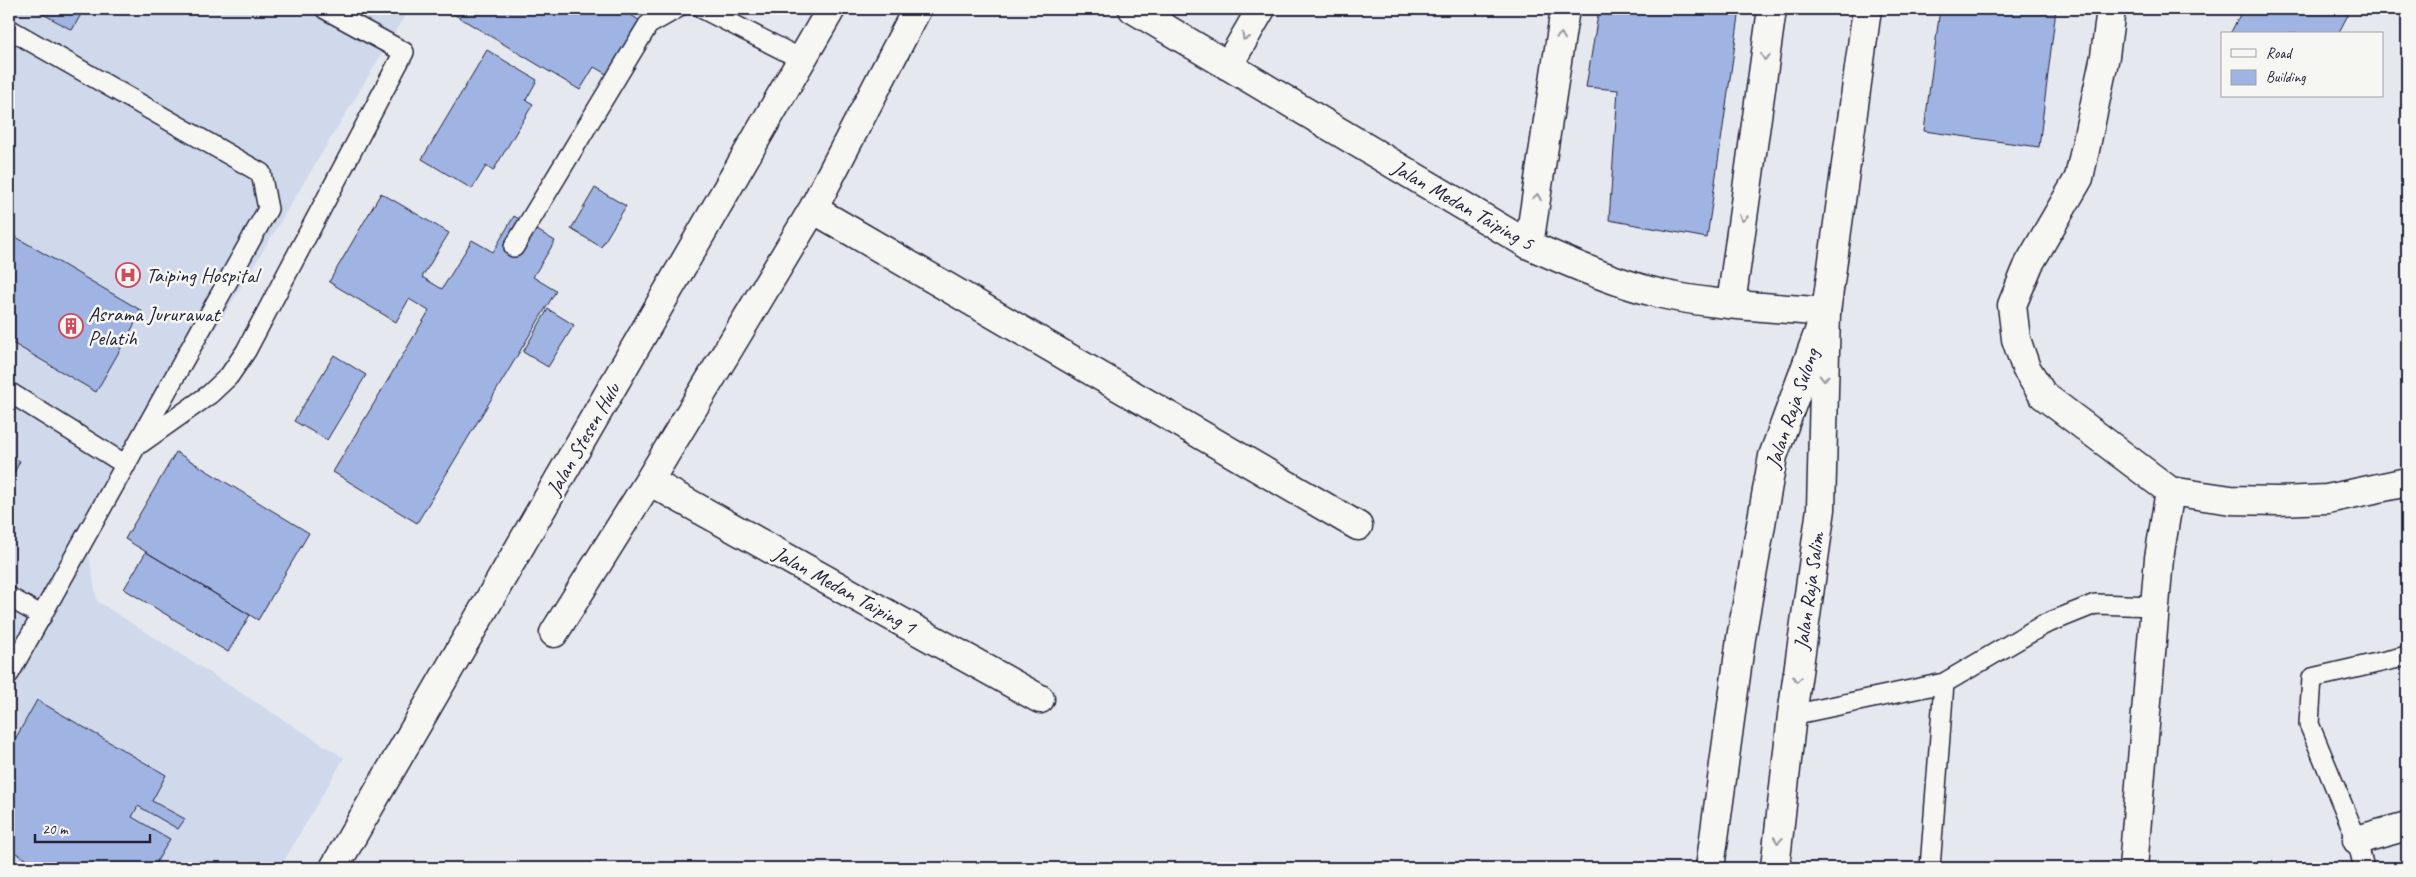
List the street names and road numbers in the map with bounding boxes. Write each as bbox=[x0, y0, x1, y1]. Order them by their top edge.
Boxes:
street label: Jalan Medan Taiping 5 bbox=[1387, 153, 1540, 257]
street label: Jalan Raja Sulong bbox=[1759, 343, 1825, 472]
street label: Jalan Stesen Hulu bbox=[540, 377, 626, 501]
street label: Jalan Raja Salim bbox=[1788, 530, 1830, 652]
street label: Jalan Medan Taiping 1 bbox=[768, 540, 922, 641]

